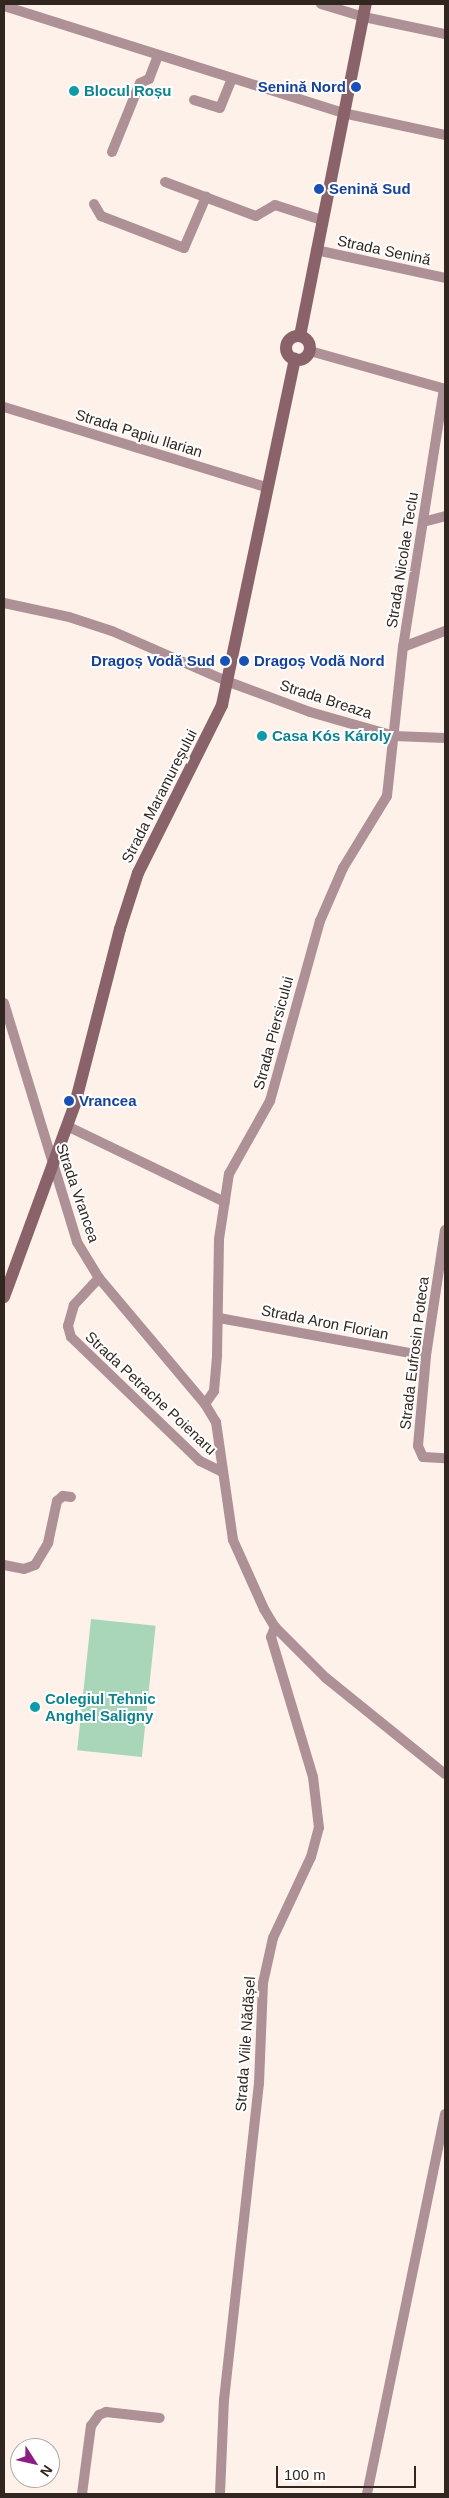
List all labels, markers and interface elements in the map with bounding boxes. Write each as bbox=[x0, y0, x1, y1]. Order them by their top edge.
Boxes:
place label: Senină Nord bbox=[258, 78, 346, 96]
marker: Senină Nord bbox=[350, 81, 362, 93]
place label: Blocul Roșu bbox=[84, 82, 172, 100]
marker: Blocul Roșu bbox=[68, 85, 80, 97]
place label: Senină Sud bbox=[329, 180, 411, 198]
marker: Senină Sud bbox=[313, 183, 325, 195]
street label: Strada Senină bbox=[336, 231, 432, 269]
street label: Strada Papiu Ilarian bbox=[73, 405, 205, 461]
street label: Strada Nicolae Teclu bbox=[382, 491, 422, 629]
place label: Dragoș Vodă Sud bbox=[91, 652, 215, 670]
place label: Dragoș Vodă Nord bbox=[254, 652, 385, 670]
marker: Dragoș Vodă Sud bbox=[219, 655, 231, 667]
marker: Dragoș Vodă Nord bbox=[238, 655, 250, 667]
street label: Strada Breaza bbox=[278, 676, 374, 722]
street label: Strada Maramureșului bbox=[117, 726, 201, 866]
place label: Casa Kós Károly bbox=[272, 727, 391, 745]
marker: Casa Kós Károly bbox=[256, 730, 268, 742]
street label: Strada Piersicului bbox=[249, 974, 297, 1092]
place label: Vrancea bbox=[79, 1092, 137, 1110]
marker: Vrancea bbox=[63, 1095, 75, 1107]
street label: Strada Vrancea bbox=[53, 1141, 103, 1245]
street label: Strada Eufrosin Poteca bbox=[396, 1275, 432, 1431]
street label: Strada Aron Florian bbox=[259, 1301, 391, 1343]
street label: Strada Petrache Poienaru bbox=[82, 1328, 220, 1458]
place label: Colegiul Tehnic Anghel Saligny bbox=[45, 1689, 156, 1724]
marker: Colegiul Tehnic Anghel Saligny bbox=[29, 1701, 41, 1713]
street label: Strada Viile Nădășel bbox=[231, 1976, 259, 2112]
north arrow bbox=[10, 2438, 60, 2488]
scale bar bbox=[279, 2456, 419, 2488]
text: N bbox=[37, 2462, 56, 2480]
text: 100 m bbox=[284, 2466, 326, 2483]

